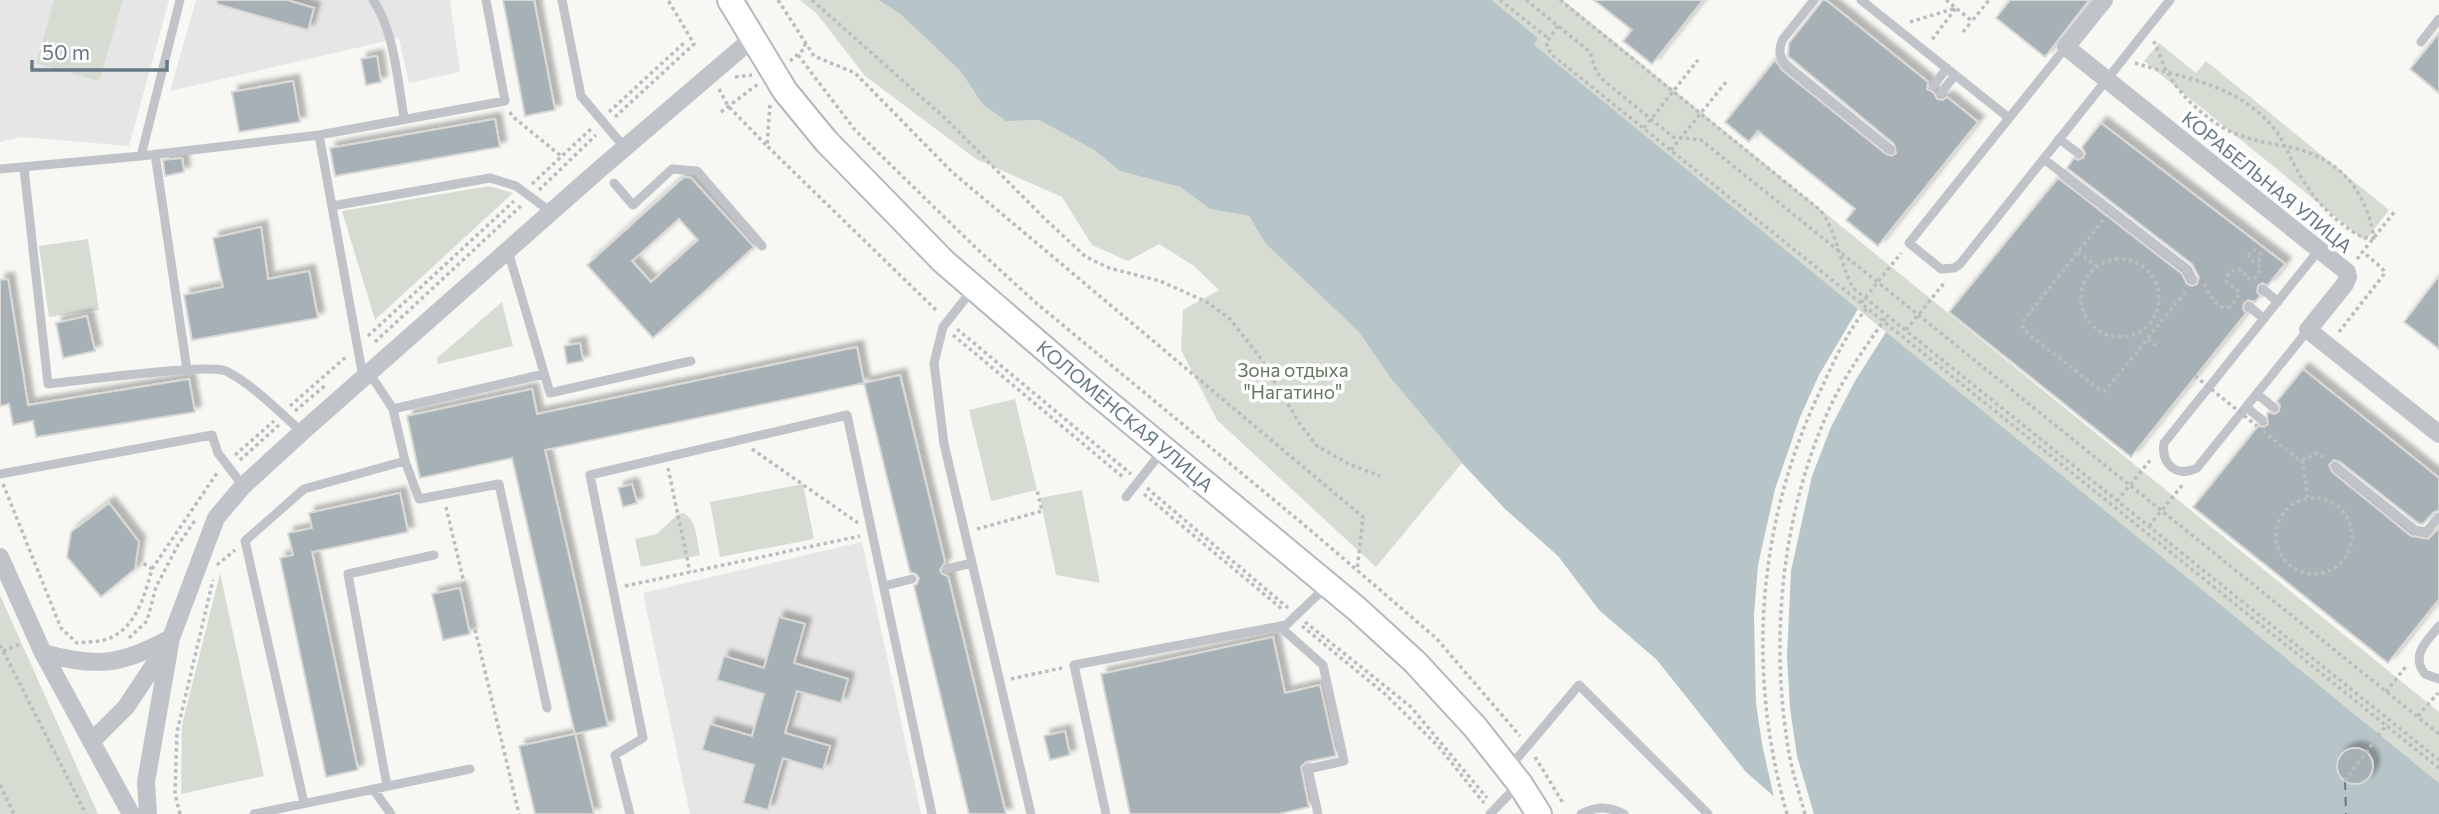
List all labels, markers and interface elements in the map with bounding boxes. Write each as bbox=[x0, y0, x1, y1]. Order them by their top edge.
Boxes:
scale bar bbox=[32, 28, 166, 72]
text: 50 m bbox=[42, 39, 90, 64]
street label: КОРАБЕЛЬНАЯ УЛИЦА bbox=[2178, 106, 2357, 257]
street label: КОЛОМЕНСКАЯ УЛИЦА bbox=[1032, 335, 1218, 496]
park label: Зона отдыха "Нагатино" bbox=[1237, 358, 1349, 403]

